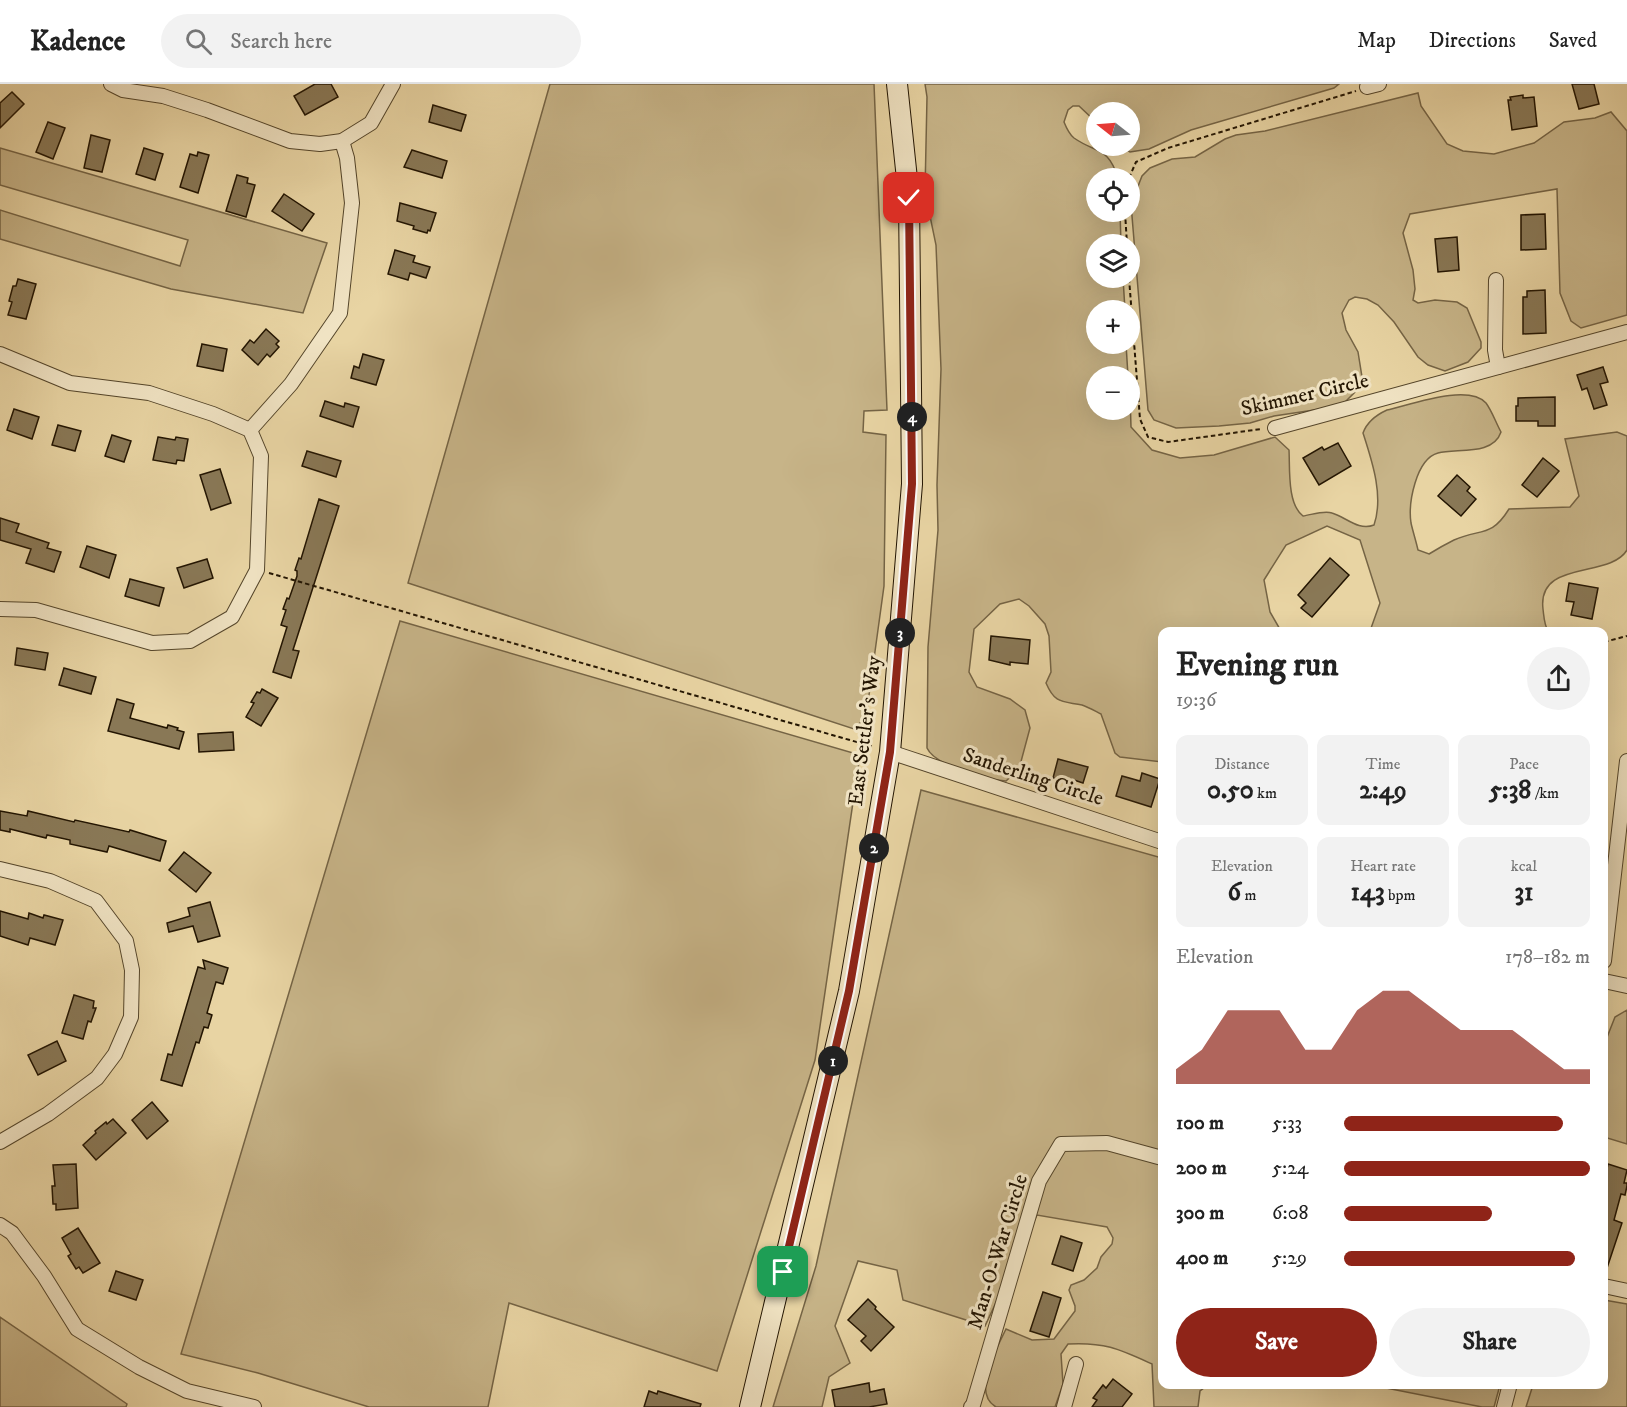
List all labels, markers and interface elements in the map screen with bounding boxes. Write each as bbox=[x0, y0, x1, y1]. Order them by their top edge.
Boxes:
search box bbox=[161, 14, 581, 68]
text: Kadence bbox=[30, 24, 125, 59]
icon: search bbox=[182, 25, 215, 58]
text: Search here bbox=[230, 28, 332, 55]
text: Map bbox=[1357, 28, 1396, 54]
text: Directions bbox=[1429, 28, 1516, 54]
text: Saved bbox=[1549, 28, 1597, 54]
north arrow bbox=[1086, 102, 1140, 156]
map controls bbox=[1086, 102, 1140, 420]
button: locate bbox=[1086, 168, 1140, 222]
pin bbox=[883, 172, 934, 223]
icon: check bbox=[892, 181, 925, 214]
button: layers bbox=[1086, 234, 1140, 288]
button: + bbox=[1086, 300, 1140, 354]
button: − bbox=[1086, 366, 1140, 420]
street label: Skimmer Circle bbox=[1239, 368, 1372, 422]
pin: 4 bbox=[897, 402, 927, 432]
text: 4 bbox=[907, 407, 917, 427]
pin: 3 bbox=[885, 618, 915, 648]
text: 3 bbox=[897, 623, 903, 643]
text: Evening run bbox=[1176, 645, 1338, 686]
button: share bbox=[1527, 647, 1590, 710]
street label: East Settler's Way bbox=[843, 653, 887, 808]
text: 19:36 bbox=[1176, 688, 1216, 713]
street label: Sanderling Circle bbox=[959, 742, 1107, 812]
text: Distance bbox=[1214, 754, 1270, 774]
text: Time bbox=[1366, 754, 1400, 774]
text: Pace bbox=[1509, 754, 1539, 774]
text: 0.50 bbox=[1207, 774, 1254, 807]
text: 2:49 bbox=[1359, 774, 1407, 807]
text: 5:38 bbox=[1489, 774, 1531, 807]
text: km bbox=[1254, 783, 1277, 803]
text: /km bbox=[1531, 783, 1559, 803]
pin: 2 bbox=[859, 833, 889, 863]
text: 2 bbox=[870, 838, 878, 858]
text: Elevation bbox=[1211, 856, 1273, 876]
text: Heart rate bbox=[1350, 856, 1416, 876]
text: kcal bbox=[1511, 856, 1537, 876]
text: 6 bbox=[1228, 876, 1241, 909]
text: 143 bbox=[1350, 876, 1385, 909]
text: 31 bbox=[1514, 876, 1534, 909]
text: m bbox=[1241, 885, 1257, 905]
text: bpm bbox=[1385, 885, 1416, 905]
text: Elevation bbox=[1176, 945, 1253, 970]
text: 178–182 m bbox=[1505, 945, 1590, 970]
pin: 1 bbox=[818, 1046, 848, 1076]
text: 1 bbox=[830, 1051, 836, 1071]
text: 100 m bbox=[1176, 1111, 1224, 1136]
text: 5:33 bbox=[1272, 1111, 1302, 1136]
text: 200 m bbox=[1176, 1156, 1227, 1181]
text: 5:24 bbox=[1272, 1156, 1309, 1181]
street label: Man-O-War Circle bbox=[962, 1171, 1034, 1333]
text: 300 m bbox=[1176, 1201, 1224, 1226]
text: 6:08 bbox=[1272, 1201, 1308, 1226]
pin bbox=[757, 1246, 808, 1297]
text: 400 m bbox=[1176, 1246, 1228, 1271]
text: 5:29 bbox=[1272, 1246, 1307, 1271]
icon: arrive bbox=[766, 1255, 799, 1288]
button: Save bbox=[1176, 1308, 1377, 1377]
button: Share bbox=[1389, 1308, 1590, 1377]

